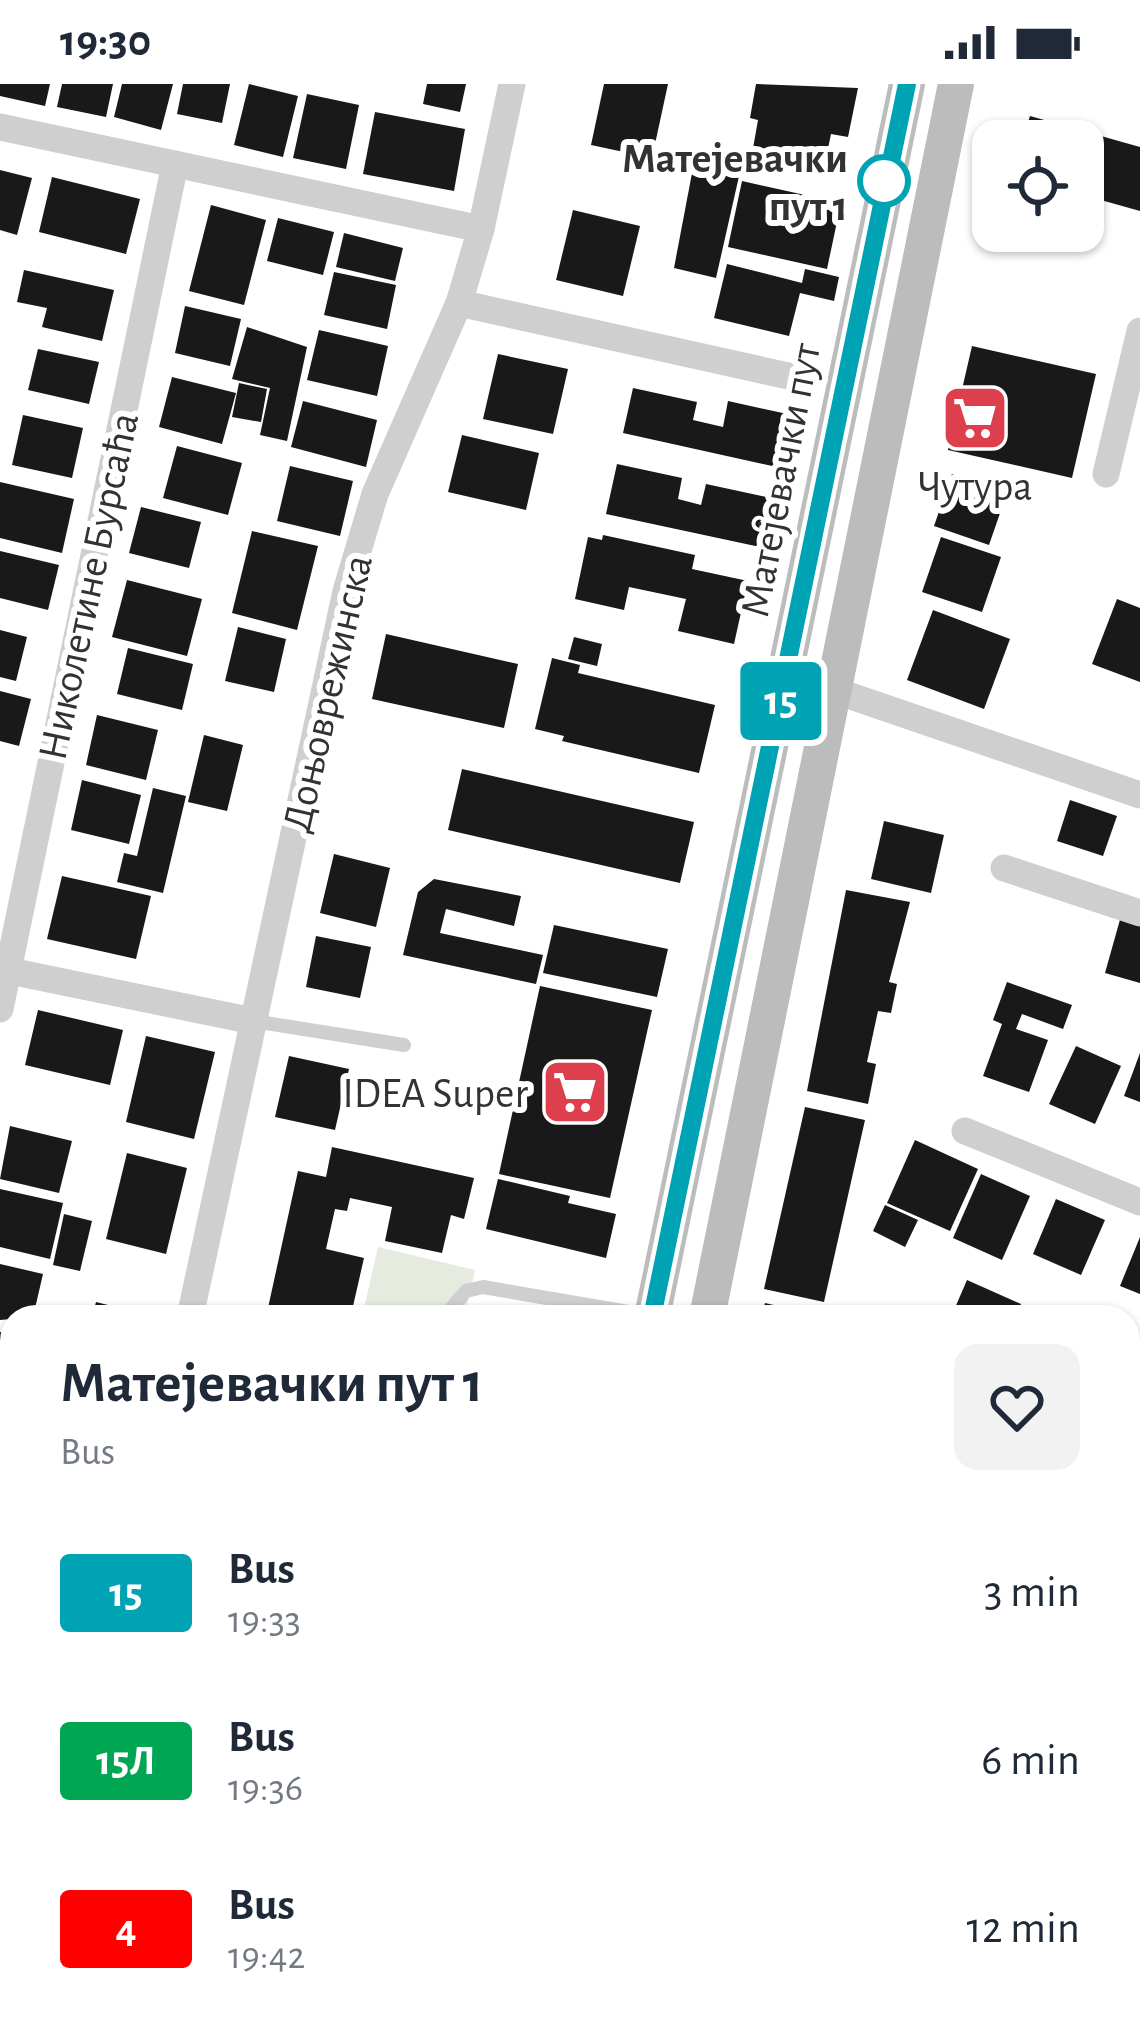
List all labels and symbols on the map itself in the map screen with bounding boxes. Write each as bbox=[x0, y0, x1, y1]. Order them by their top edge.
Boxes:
place label: Матејевачки пут 1 bbox=[622, 138, 848, 228]
marker: Матејевачки пут 1 bbox=[859, 156, 909, 206]
street label: Матејевачки пут bbox=[734, 339, 828, 621]
supermarket icon: Чутура bbox=[940, 383, 1010, 453]
street label: Николетине Бурсаћа bbox=[32, 409, 146, 764]
place label: Чутура bbox=[918, 466, 1032, 508]
street label: Доњоврежинска bbox=[276, 551, 380, 836]
line badge: 15 bbox=[727, 662, 835, 740]
supermarket icon: IDEA Super bbox=[540, 1057, 610, 1127]
place label: IDEA Super bbox=[343, 1073, 528, 1115]

